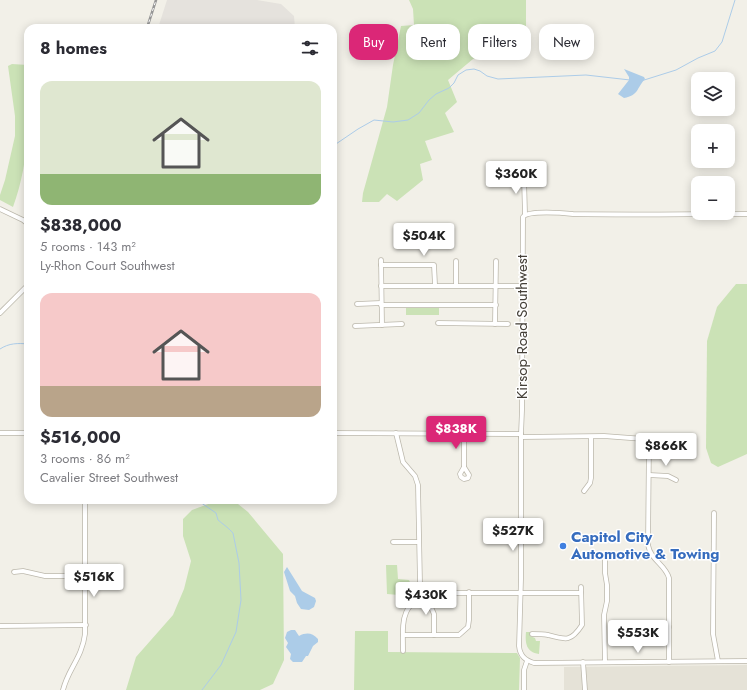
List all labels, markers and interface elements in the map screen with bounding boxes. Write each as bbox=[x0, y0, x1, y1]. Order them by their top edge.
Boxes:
chip: Buy bbox=[349, 24, 398, 60]
chip: Rent bbox=[406, 24, 460, 60]
chip: Filters bbox=[468, 24, 531, 60]
chip: New bbox=[539, 24, 594, 60]
text: 8 homes bbox=[40, 36, 107, 60]
icon: filters bbox=[299, 37, 321, 59]
map controls bbox=[691, 72, 735, 220]
button: layers bbox=[691, 72, 735, 116]
icon: home bbox=[145, 107, 217, 179]
button: + bbox=[691, 124, 735, 168]
pin: $360K bbox=[488, 161, 544, 195]
text: $360K bbox=[495, 164, 537, 183]
button: − bbox=[691, 176, 735, 220]
text: $838,000 bbox=[40, 213, 121, 237]
pin: $504K bbox=[396, 223, 452, 257]
text: $504K bbox=[402, 226, 446, 245]
text: 5 rooms · 143 m² bbox=[40, 237, 136, 256]
street label: Kirsop Road Southwest bbox=[511, 254, 533, 399]
text: Ly-Rhon Court Southwest bbox=[40, 256, 175, 275]
icon: home bbox=[145, 319, 217, 391]
pin: $838K bbox=[428, 416, 484, 450]
text: $838K bbox=[435, 419, 477, 438]
text: $516,000 bbox=[40, 425, 121, 449]
pin: $866K bbox=[638, 433, 694, 467]
text: $866K bbox=[645, 436, 687, 455]
text: 3 rooms · 86 m² bbox=[40, 449, 130, 468]
text: Cavalier Street Southwest bbox=[40, 468, 178, 487]
pin: $527K bbox=[485, 518, 541, 552]
text: $527K bbox=[492, 521, 534, 540]
place label: Capitol City Automotive & Towing bbox=[570, 526, 719, 565]
marker: Capitol City Automotive & Towing bbox=[558, 541, 568, 551]
pin: $516K bbox=[66, 564, 122, 598]
text: $516K bbox=[74, 567, 114, 586]
pin: $430K bbox=[398, 582, 454, 616]
text: $430K bbox=[405, 585, 447, 604]
pin: $553K bbox=[610, 620, 666, 654]
text: $553K bbox=[617, 623, 659, 642]

